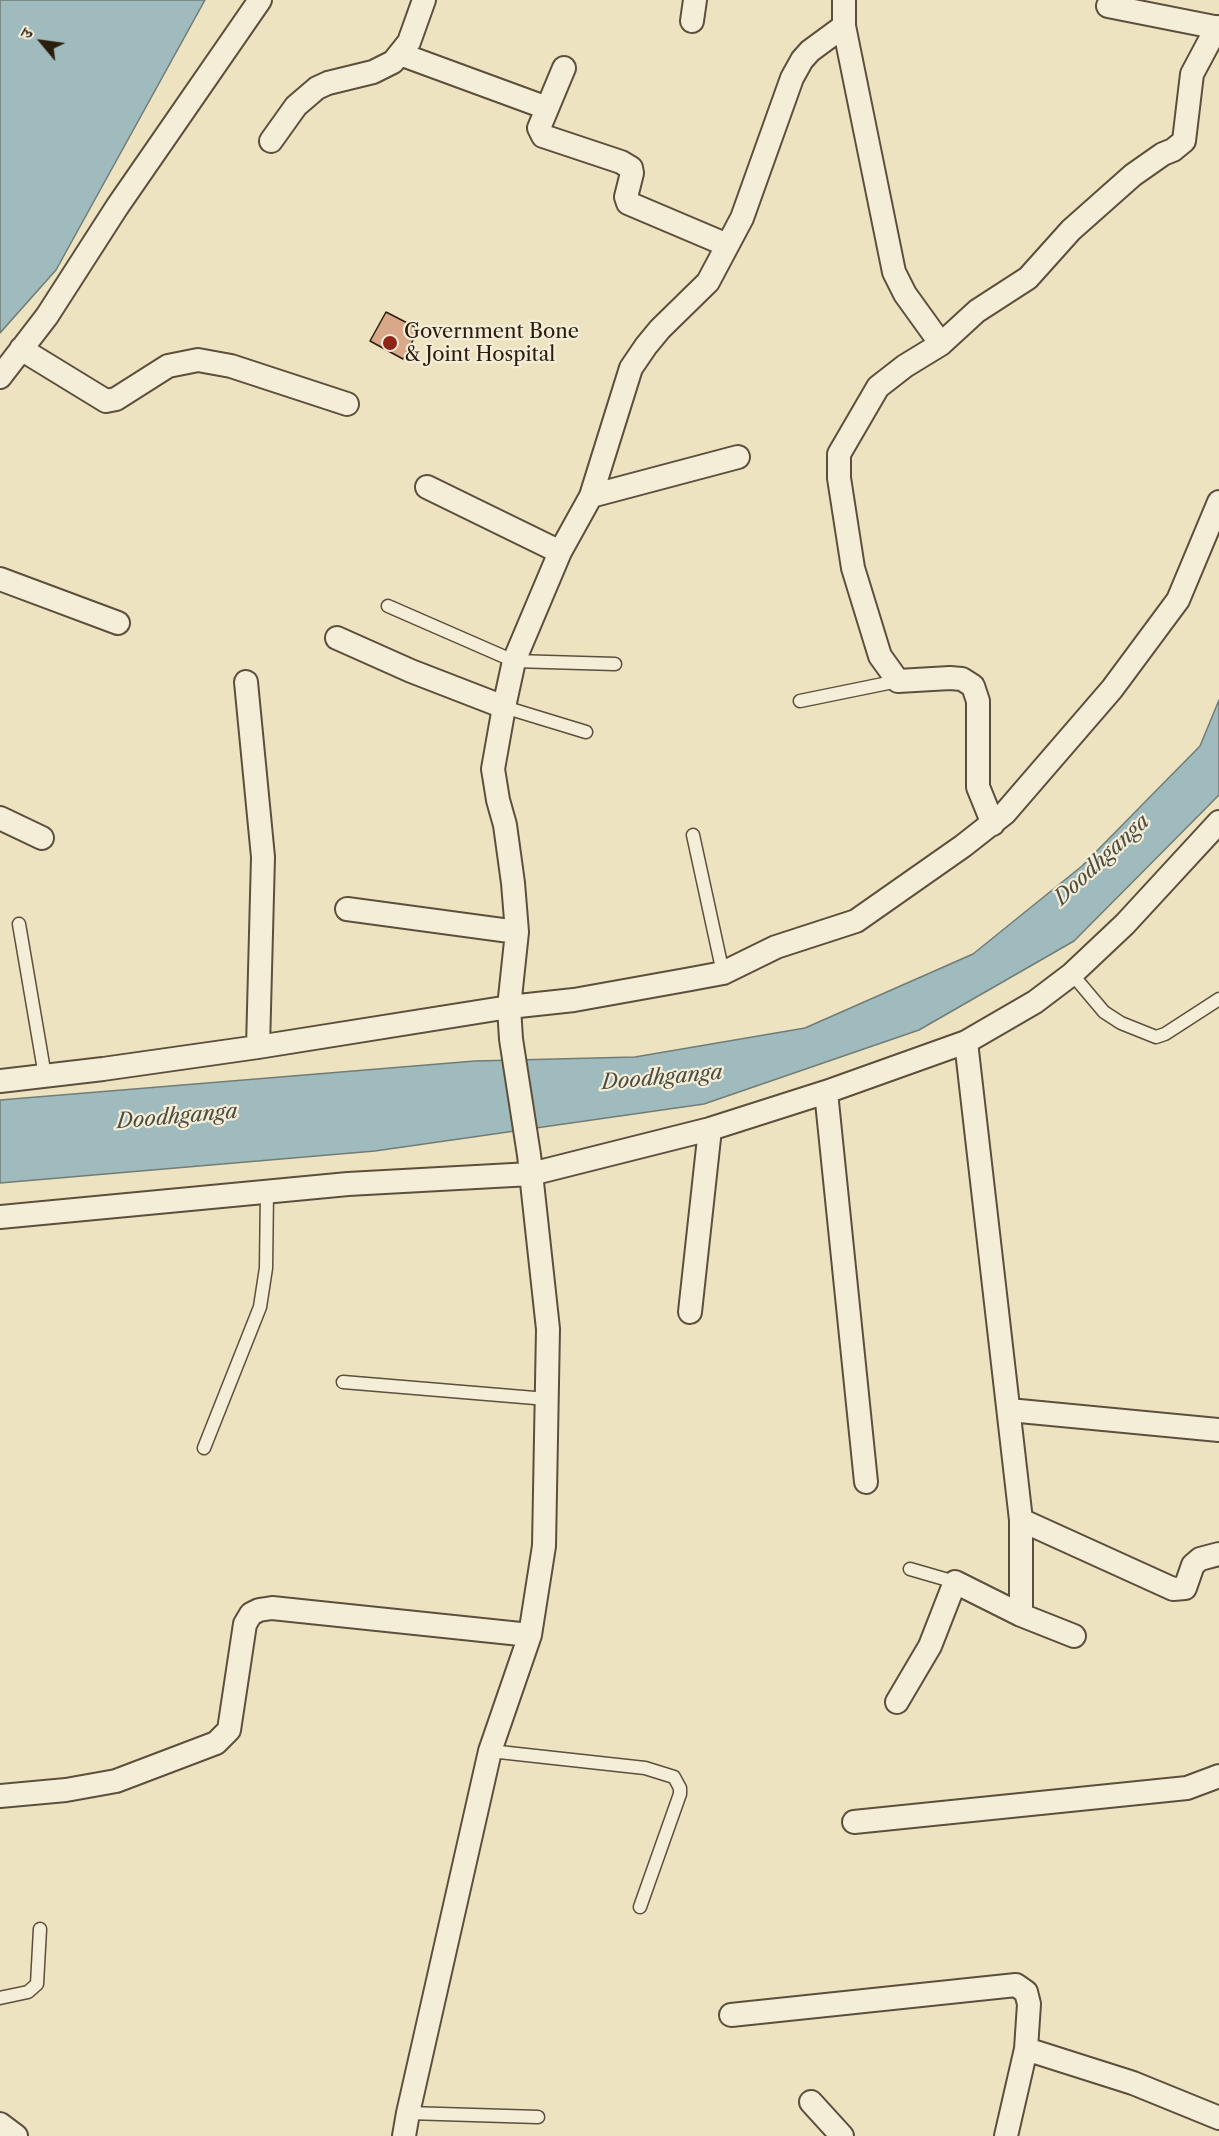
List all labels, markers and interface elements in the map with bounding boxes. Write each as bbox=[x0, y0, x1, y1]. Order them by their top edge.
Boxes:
north arrow bbox=[12, 12, 72, 72]
text: उ bbox=[16, 25, 37, 42]
place label: Government Bone & Joint Hospital bbox=[404, 320, 579, 367]
marker: Government Bone & Joint Hospital bbox=[381, 334, 399, 352]
water label: Doodhganga bbox=[1049, 809, 1155, 911]
water label: Doodhganga bbox=[600, 1060, 724, 1096]
water label: Doodhganga bbox=[115, 1099, 239, 1135]

